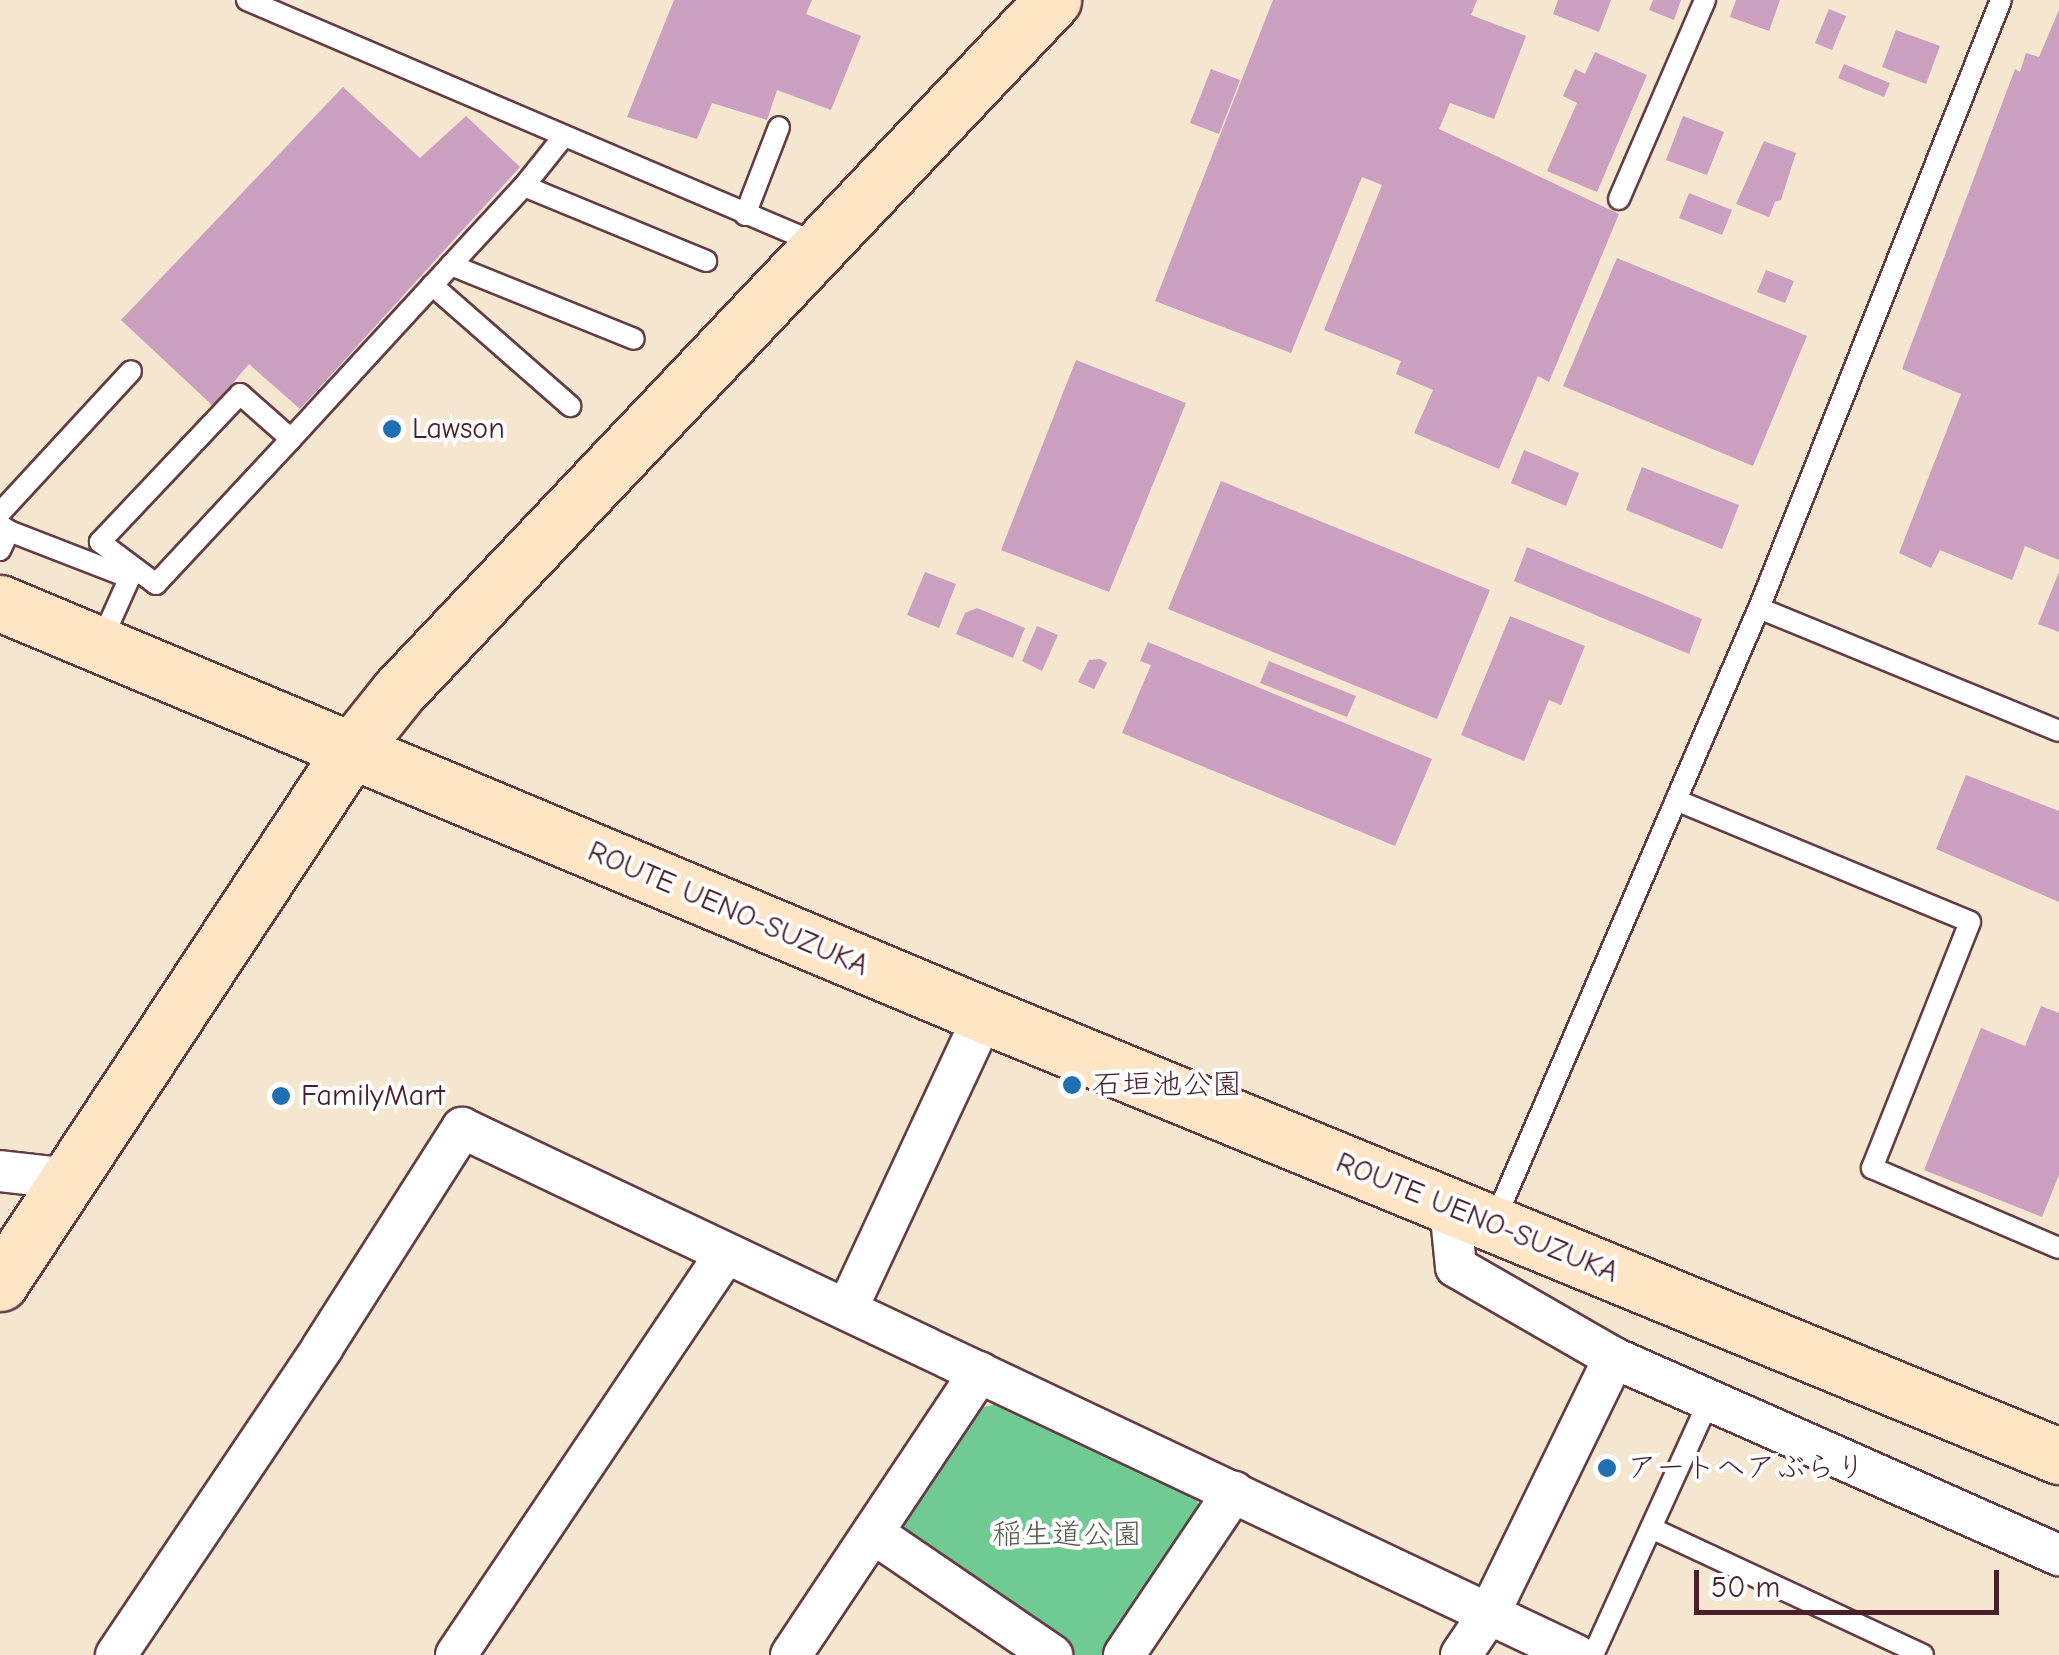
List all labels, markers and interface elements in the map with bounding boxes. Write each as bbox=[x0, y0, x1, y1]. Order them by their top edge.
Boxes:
place label: Lawson bbox=[412, 411, 505, 447]
marker: Lawson bbox=[381, 418, 403, 440]
street label: ROUTE UENO-SUZUKA bbox=[582, 834, 874, 984]
place label: 石垣池公園 bbox=[1092, 1067, 1242, 1103]
marker: 石垣池公園 bbox=[1061, 1074, 1083, 1096]
place label: FamilyMart bbox=[301, 1078, 445, 1114]
marker: FamilyMart bbox=[270, 1085, 292, 1107]
street label: ROUTE UENO-SUZUKA bbox=[1331, 1145, 1623, 1291]
place label: アートヘアぶらり bbox=[1627, 1450, 1866, 1486]
marker: アートヘアぶらり bbox=[1596, 1457, 1618, 1479]
park label: 稲生道公園 bbox=[992, 1517, 1142, 1553]
scale bar bbox=[1699, 1550, 2004, 1612]
text: 50 m bbox=[1711, 1570, 1780, 1605]

